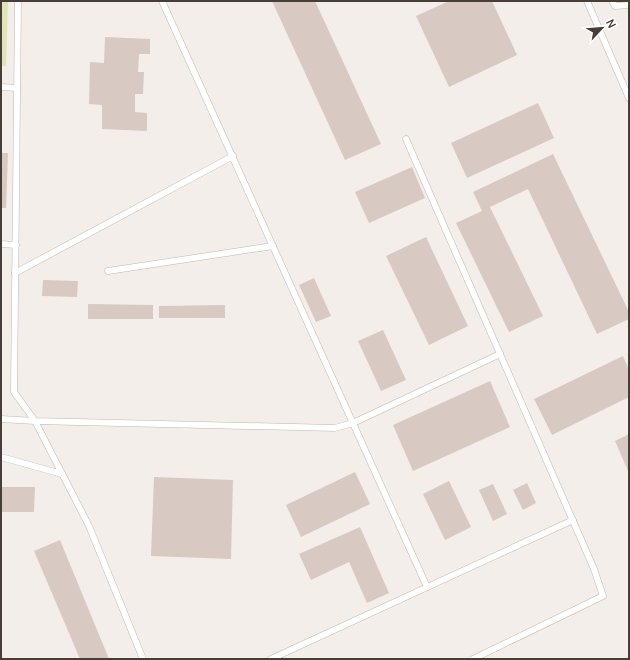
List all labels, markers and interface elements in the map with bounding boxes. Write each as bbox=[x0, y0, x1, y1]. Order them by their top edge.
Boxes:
north arrow bbox=[582, 8, 622, 48]
text: N bbox=[603, 17, 620, 30]

